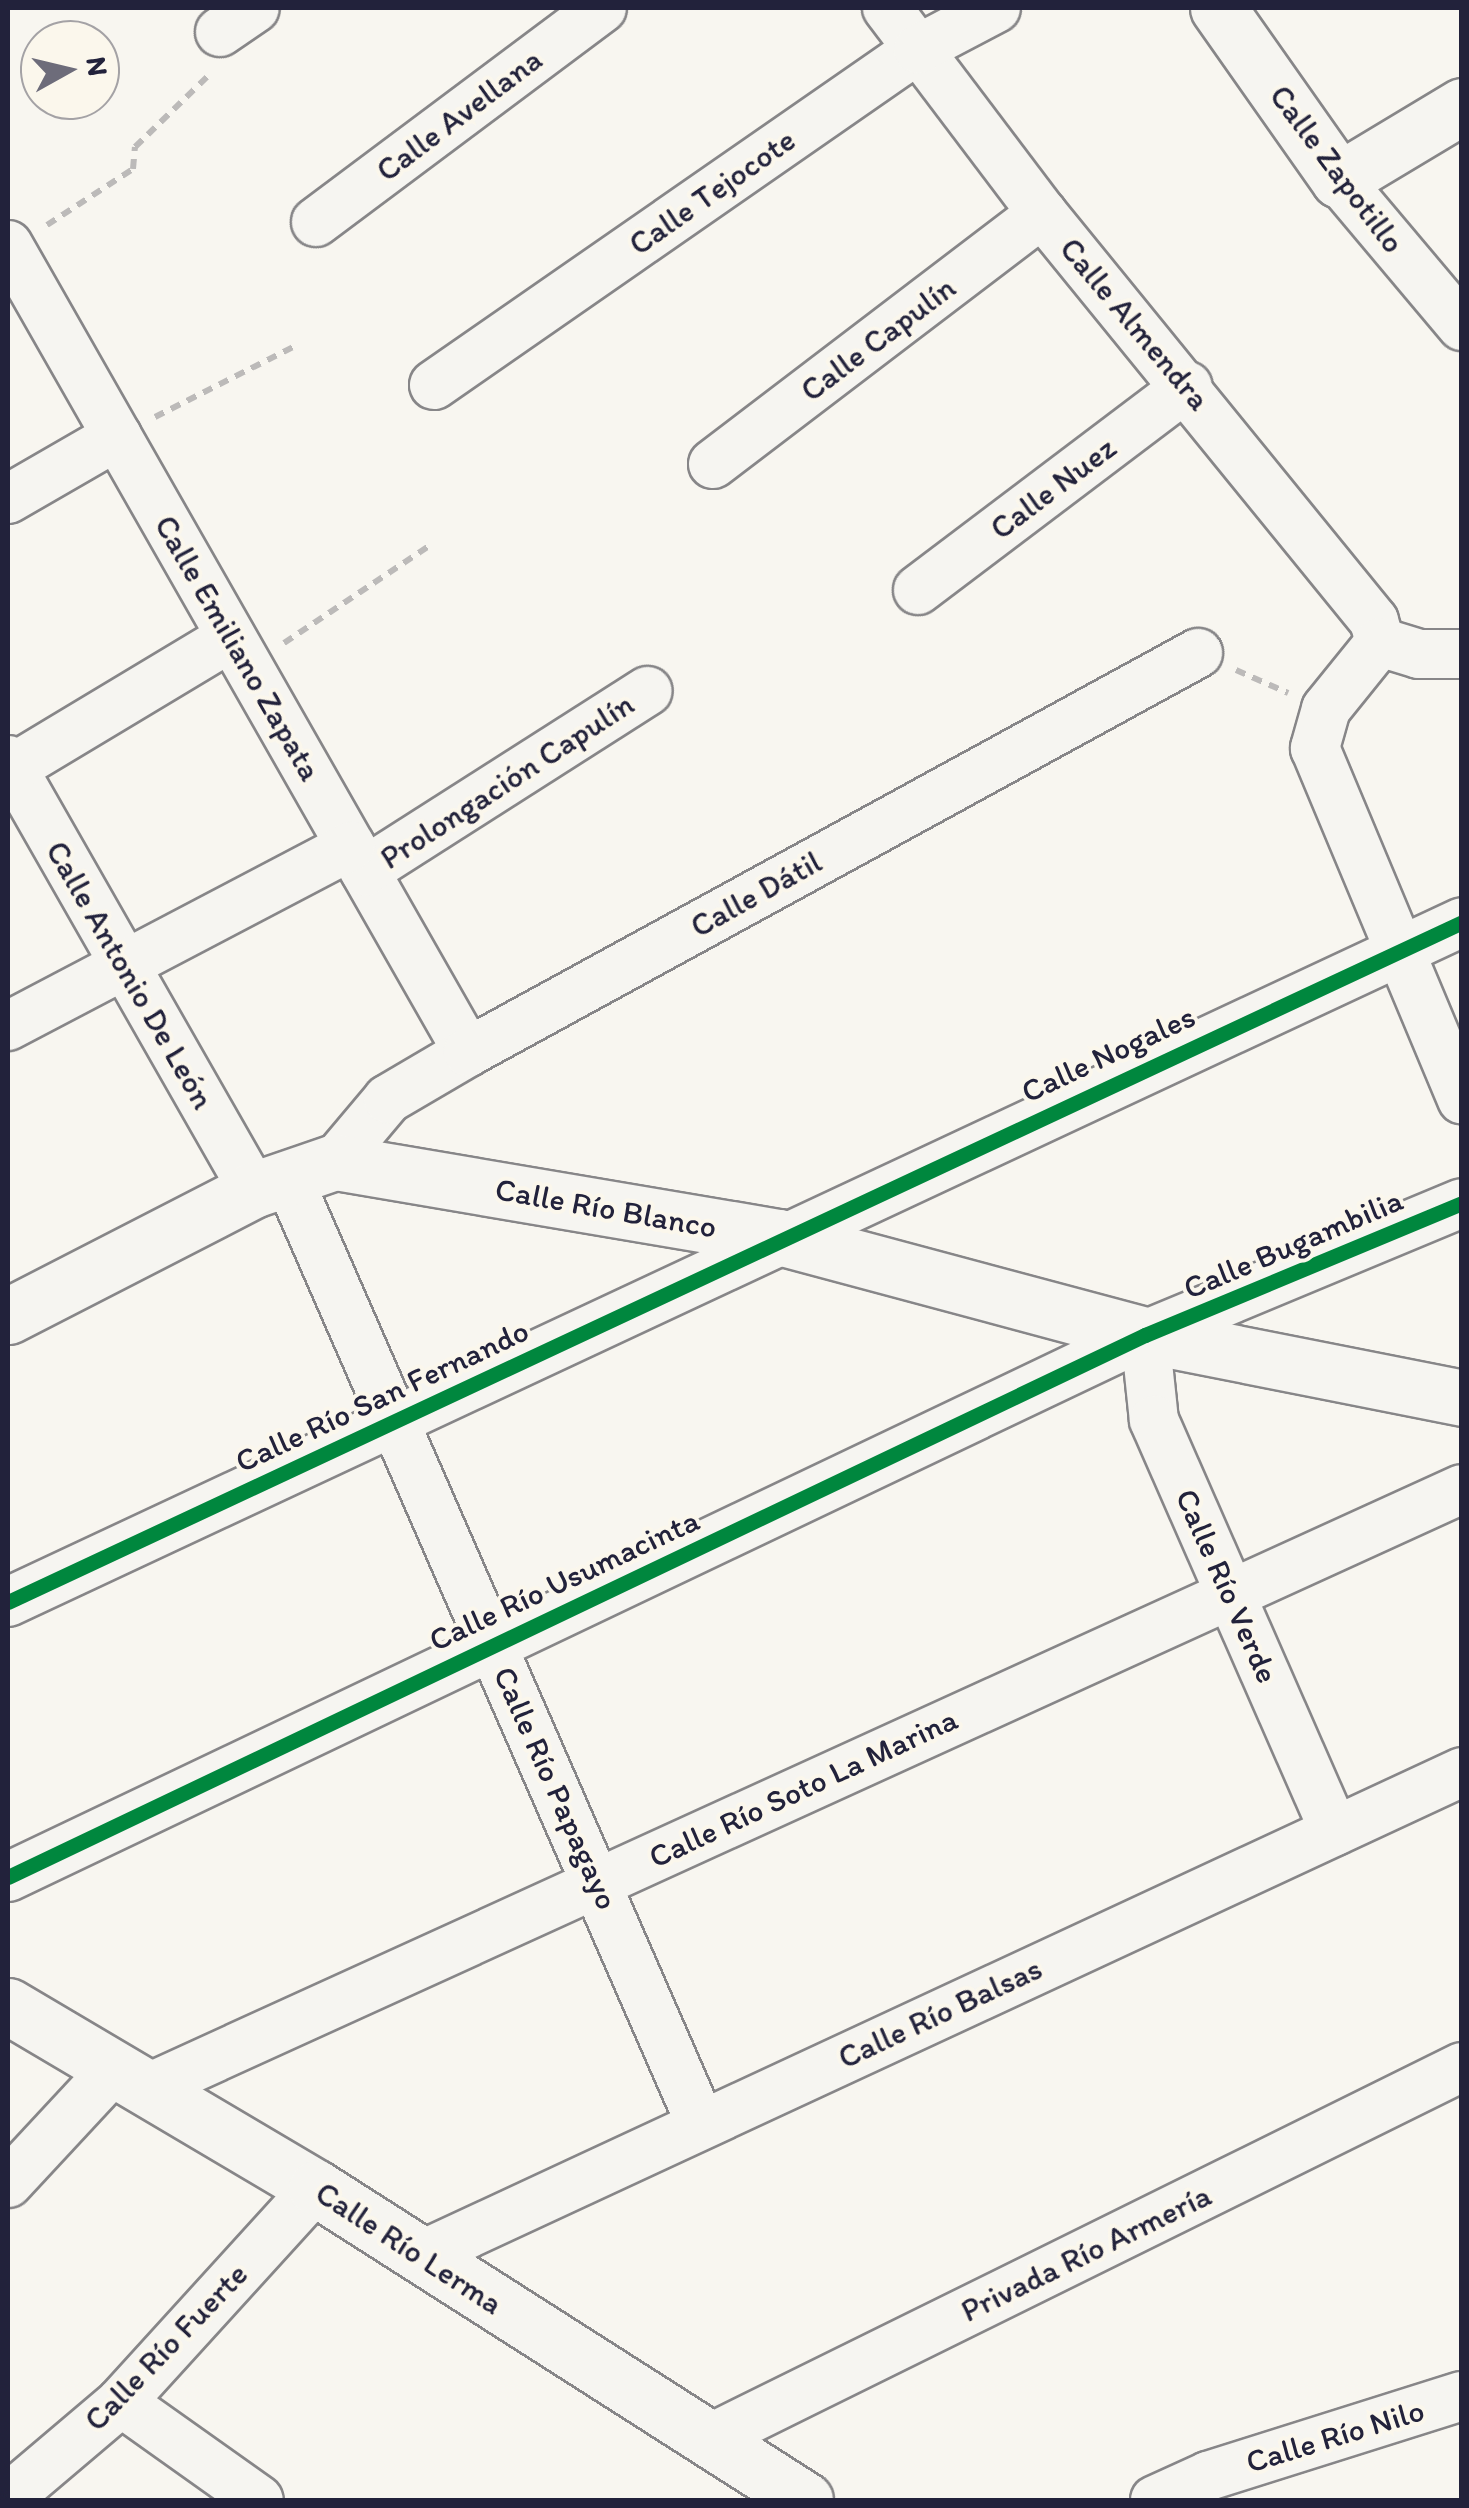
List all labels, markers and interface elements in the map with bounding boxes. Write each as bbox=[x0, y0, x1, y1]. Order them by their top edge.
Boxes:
north arrow bbox=[20, 20, 120, 120]
street label: Calle Avellana bbox=[369, 41, 549, 189]
text: N bbox=[80, 54, 116, 78]
street label: Calle Zapotillo bbox=[1261, 77, 1413, 261]
street label: Calle Tejocote bbox=[623, 122, 801, 262]
street label: Calle Almendra bbox=[1052, 230, 1218, 418]
street label: Calle Capulín bbox=[793, 268, 963, 410]
street label: Calle Nuez bbox=[983, 428, 1123, 548]
street label: Calle Emiliano Zapata bbox=[146, 508, 330, 788]
street label: Prolongación Capulín bbox=[373, 684, 641, 878]
street label: Calle Antonio De León bbox=[37, 834, 223, 1116]
street label: Calle Dátil bbox=[683, 842, 829, 946]
street label: Calle Nogales bbox=[1015, 997, 1201, 1111]
street label: Calle Río Blanco bbox=[493, 1170, 719, 1246]
street label: Calle Bugambilia bbox=[1179, 1181, 1407, 1307]
street label: Calle Río San Fernando bbox=[230, 1312, 534, 1480]
street label: Calle Río Verde bbox=[1167, 1484, 1287, 1688]
street label: Calle Río Usumacinta bbox=[423, 1501, 705, 1659]
street label: Calle Río Papagayo bbox=[486, 1662, 626, 1914]
street label: Calle Río Soto La Marina bbox=[643, 1700, 963, 1876]
street label: Calle Río Balsas bbox=[832, 1949, 1048, 2077]
street label: Calle Río Lerma bbox=[309, 2173, 509, 2323]
street label: Privada Río Armería bbox=[955, 2176, 1217, 2330]
street label: Calle Río Fuerte bbox=[76, 2255, 256, 2439]
street label: Calle Río Nilo bbox=[1241, 2391, 1429, 2481]

